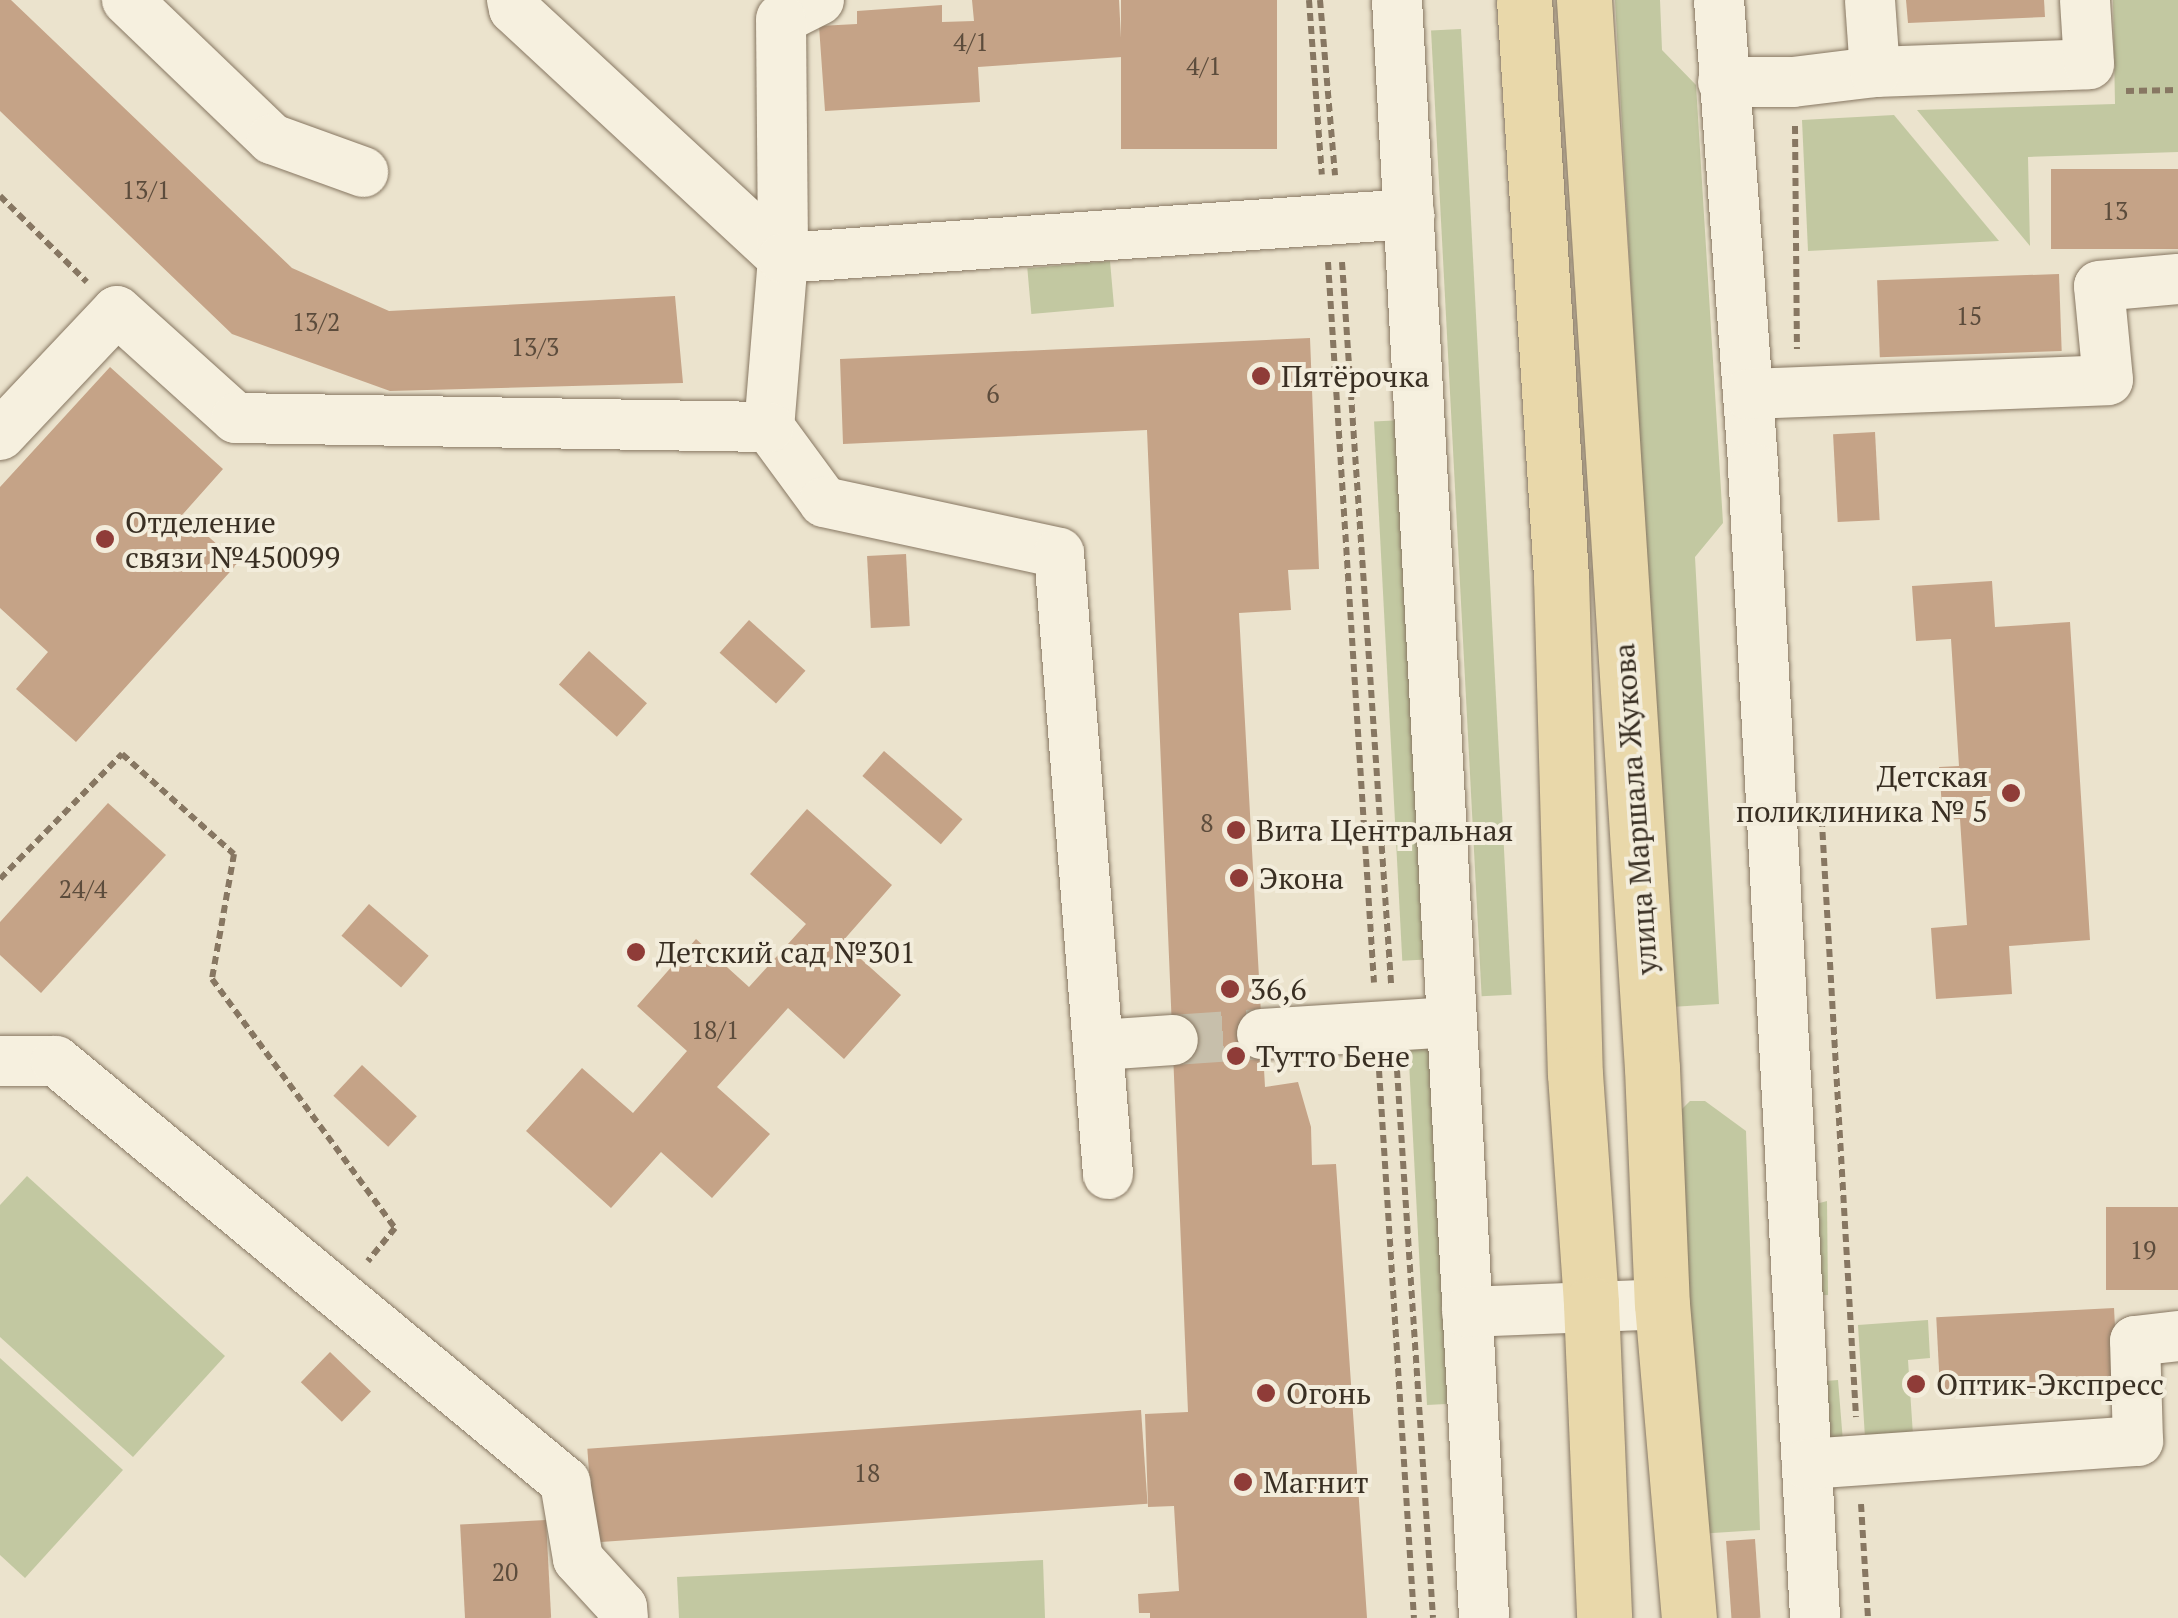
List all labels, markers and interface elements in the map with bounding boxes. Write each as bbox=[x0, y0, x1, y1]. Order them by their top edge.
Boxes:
house number: 4/1 bbox=[953, 27, 989, 57]
house number: 4/1 bbox=[1186, 51, 1222, 81]
house number: 13/1 bbox=[122, 175, 170, 205]
house number: 13 bbox=[2102, 196, 2128, 226]
house number: 15 bbox=[1956, 301, 1982, 331]
house number: 13/2 bbox=[292, 307, 340, 337]
house number: 13/3 bbox=[511, 332, 559, 362]
place label: Пятёрочка bbox=[1281, 358, 1430, 394]
marker: Пятёрочка bbox=[1250, 365, 1272, 387]
house number: 6 bbox=[986, 379, 1000, 409]
place label: Отделение связи №450099 bbox=[125, 504, 340, 574]
marker: Отделение связи №450099 bbox=[94, 528, 116, 550]
street label: улица Маршала Жукова bbox=[1605, 642, 1665, 976]
place label: Детская поликлиника № 5 bbox=[1736, 758, 1988, 828]
marker: Детская поликлиника № 5 bbox=[1998, 780, 2024, 806]
house number: 8 bbox=[1200, 808, 1214, 838]
place label: Вита Центральная bbox=[1256, 812, 1513, 848]
marker: Вита Центральная bbox=[1225, 819, 1247, 841]
place label: Экона bbox=[1259, 860, 1344, 896]
marker: Экона bbox=[1228, 867, 1250, 889]
house number: 24/4 bbox=[59, 874, 107, 904]
place label: Детский сад №301 bbox=[656, 934, 916, 970]
marker: Детский сад №301 bbox=[625, 941, 647, 963]
place label: 36,6 bbox=[1250, 971, 1306, 1007]
marker: 36,6 bbox=[1219, 978, 1241, 1000]
house number: 18/1 bbox=[691, 1015, 739, 1045]
place label: Тутто Бене bbox=[1256, 1038, 1410, 1074]
marker: Тутто Бене bbox=[1225, 1045, 1247, 1067]
house number: 19 bbox=[2130, 1235, 2156, 1265]
place label: Оптик-Экспресс bbox=[1936, 1366, 2164, 1402]
marker: Оптик-Экспресс bbox=[1905, 1373, 1927, 1395]
place label: Огонь bbox=[1286, 1375, 1371, 1411]
marker: Огонь bbox=[1255, 1382, 1277, 1404]
house number: 18 bbox=[854, 1458, 880, 1488]
place label: Магнит bbox=[1263, 1464, 1369, 1500]
marker: Магнит bbox=[1232, 1471, 1254, 1493]
house number: 20 bbox=[492, 1557, 518, 1587]

